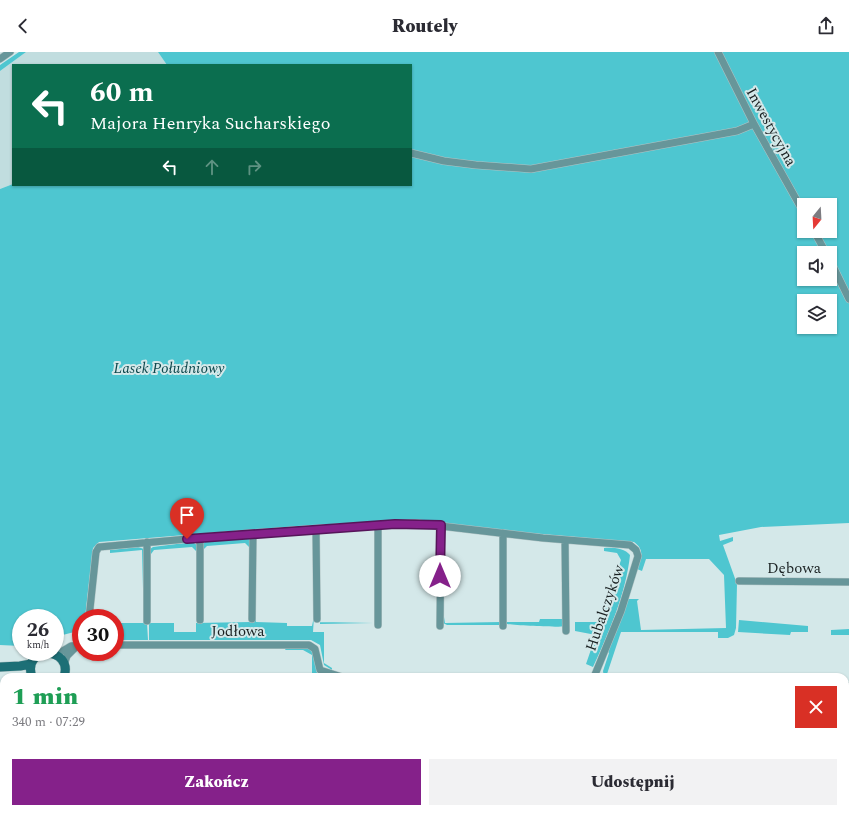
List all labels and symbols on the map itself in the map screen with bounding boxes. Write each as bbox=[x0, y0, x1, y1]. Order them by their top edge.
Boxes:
street label: Inwestycyjna bbox=[740, 83, 802, 171]
north arrow bbox=[797, 198, 837, 238]
park label: Lasek Południowy bbox=[114, 357, 225, 380]
pin bbox=[170, 498, 204, 539]
position arrow bbox=[419, 555, 461, 597]
street label: Dębowa bbox=[767, 557, 822, 580]
street label: Hubalczyków bbox=[580, 561, 631, 654]
speed limit sign: 30 bbox=[72, 609, 124, 661]
street label: Jodłowa bbox=[211, 620, 265, 643]

